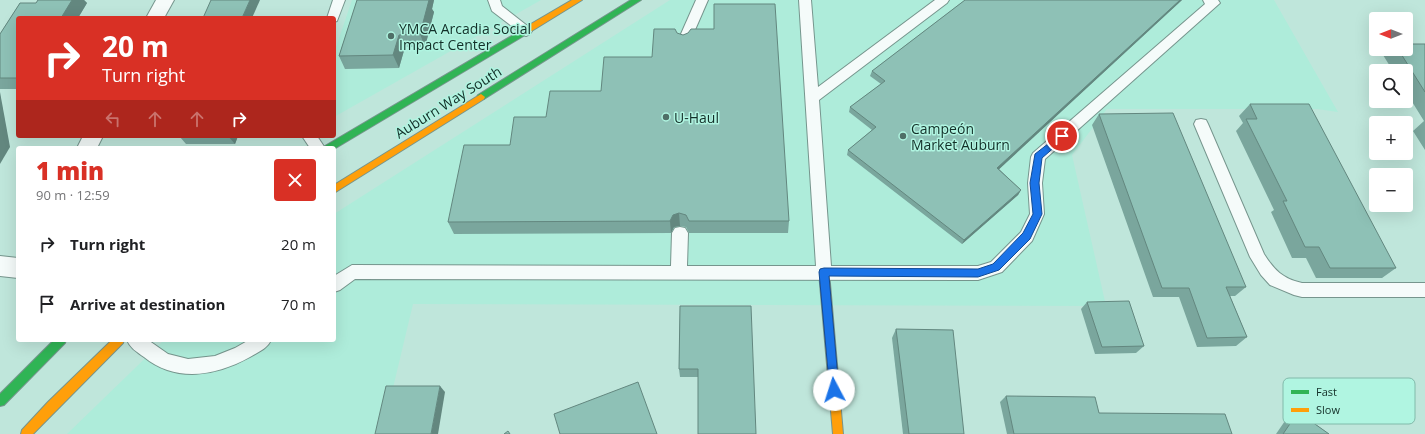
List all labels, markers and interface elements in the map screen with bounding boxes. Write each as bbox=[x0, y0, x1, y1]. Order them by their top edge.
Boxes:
north arrow bbox=[1369, 12, 1413, 56]
map controls bbox=[1369, 12, 1413, 212]
place label: YMCA Arcadia Social Impact Center bbox=[399, 19, 531, 54]
text: 20 m bbox=[102, 27, 169, 65]
marker: YMCA Arcadia Social Impact Center bbox=[386, 31, 396, 41]
icon: right bbox=[36, 32, 88, 84]
street label: Auburn Way South bbox=[391, 62, 505, 142]
text: Turn right bbox=[102, 63, 185, 87]
button: search bbox=[1369, 64, 1413, 108]
icon: left bbox=[102, 108, 124, 130]
icon: ahead bbox=[144, 108, 166, 130]
icon: ahead bbox=[186, 108, 208, 130]
icon: right bbox=[228, 108, 250, 130]
place label: U-Haul bbox=[674, 108, 719, 127]
marker: U-Haul bbox=[661, 112, 671, 122]
button: + bbox=[1369, 116, 1413, 160]
place label: Campeón Market Auburn bbox=[911, 119, 1010, 154]
pin bbox=[1045, 119, 1079, 153]
icon: arrive bbox=[1051, 125, 1073, 147]
marker: Campeón Market Auburn bbox=[898, 131, 908, 141]
text: 1 min bbox=[36, 154, 104, 187]
button: close bbox=[274, 159, 316, 201]
button: − bbox=[1369, 168, 1413, 212]
text: 90 m · 12:59 bbox=[36, 186, 110, 204]
icon: right bbox=[36, 233, 58, 255]
text: Turn right bbox=[70, 234, 145, 254]
text: 20 m bbox=[281, 234, 316, 254]
icon: arrive bbox=[36, 293, 58, 315]
text: Arrive at destination bbox=[70, 294, 225, 314]
text: 70 m bbox=[281, 294, 316, 314]
position arrow bbox=[813, 369, 855, 411]
legend bbox=[1283, 378, 1415, 424]
text: Fast bbox=[1316, 384, 1337, 399]
text: Slow bbox=[1316, 402, 1340, 417]

